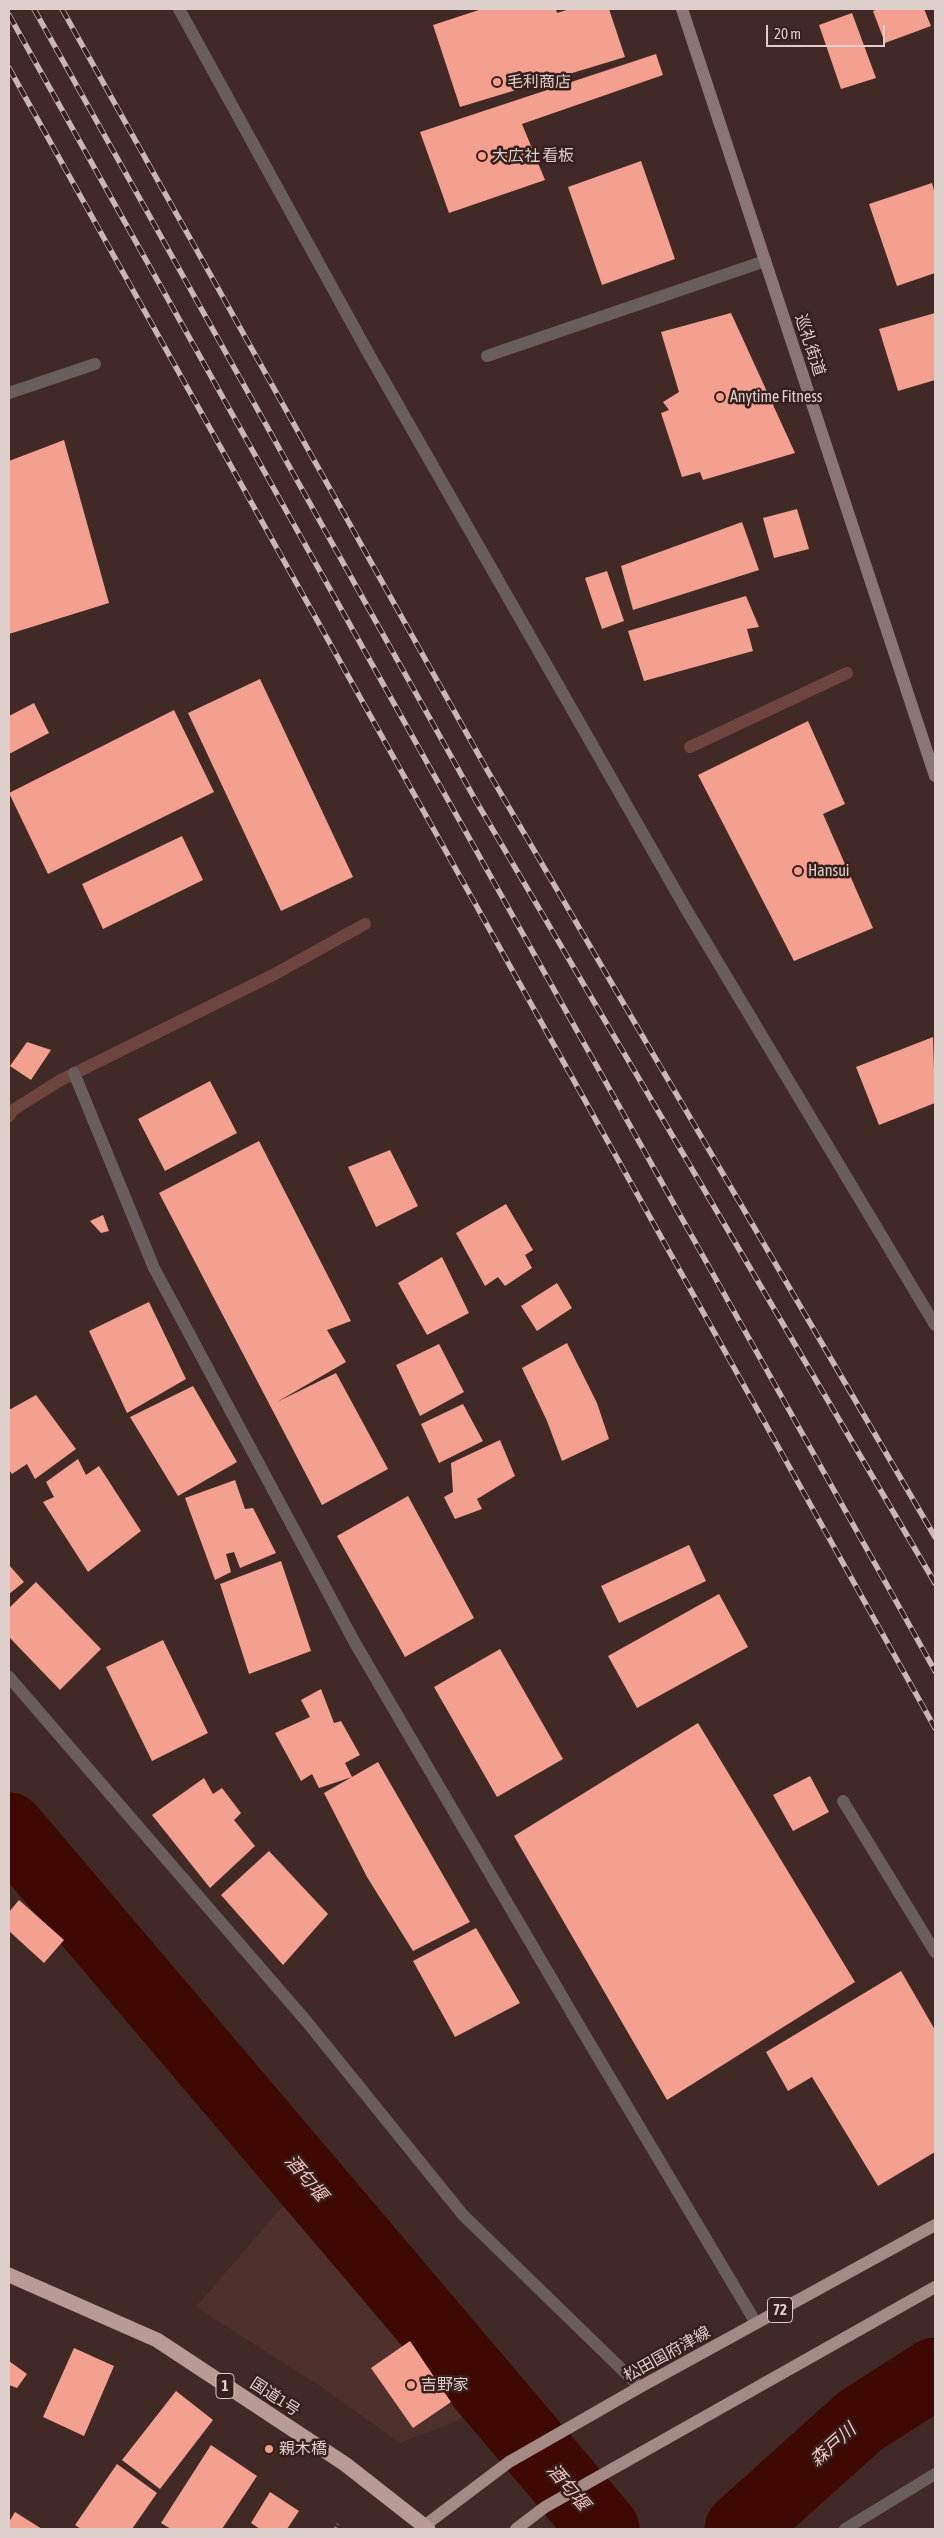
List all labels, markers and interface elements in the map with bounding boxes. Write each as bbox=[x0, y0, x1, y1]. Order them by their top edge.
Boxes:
scale bar bbox=[769, 15, 888, 47]
text: 20 m bbox=[774, 25, 801, 42]
place label: 毛利商店 bbox=[507, 72, 571, 92]
marker: 毛利商店 bbox=[491, 76, 503, 88]
place label: 大広社 看板 bbox=[492, 146, 574, 166]
marker: 大広社 看板 bbox=[476, 150, 488, 162]
street label: 巡礼街道 bbox=[791, 312, 829, 378]
place label: Anytime Fitness bbox=[730, 387, 823, 407]
marker: Anytime Fitness bbox=[714, 391, 726, 403]
place label: Hansui bbox=[808, 861, 850, 881]
marker: Hansui bbox=[792, 865, 804, 877]
water label: 酒匂堰 bbox=[280, 2150, 332, 2206]
road number: 72 bbox=[768, 2298, 792, 2322]
street label: 松田国府津線 bbox=[620, 2322, 714, 2386]
road number: 1 bbox=[216, 2374, 234, 2398]
street label: 国道1号 bbox=[246, 2374, 304, 2420]
place label: 吉野家 bbox=[421, 2375, 469, 2395]
marker: 吉野家 bbox=[405, 2379, 417, 2391]
water label: 森戸川 bbox=[806, 2419, 860, 2471]
place label: 親木橋 bbox=[279, 2439, 327, 2459]
marker: 親木橋 bbox=[263, 2443, 275, 2455]
water label: 酒匂堰 bbox=[542, 2459, 594, 2515]

